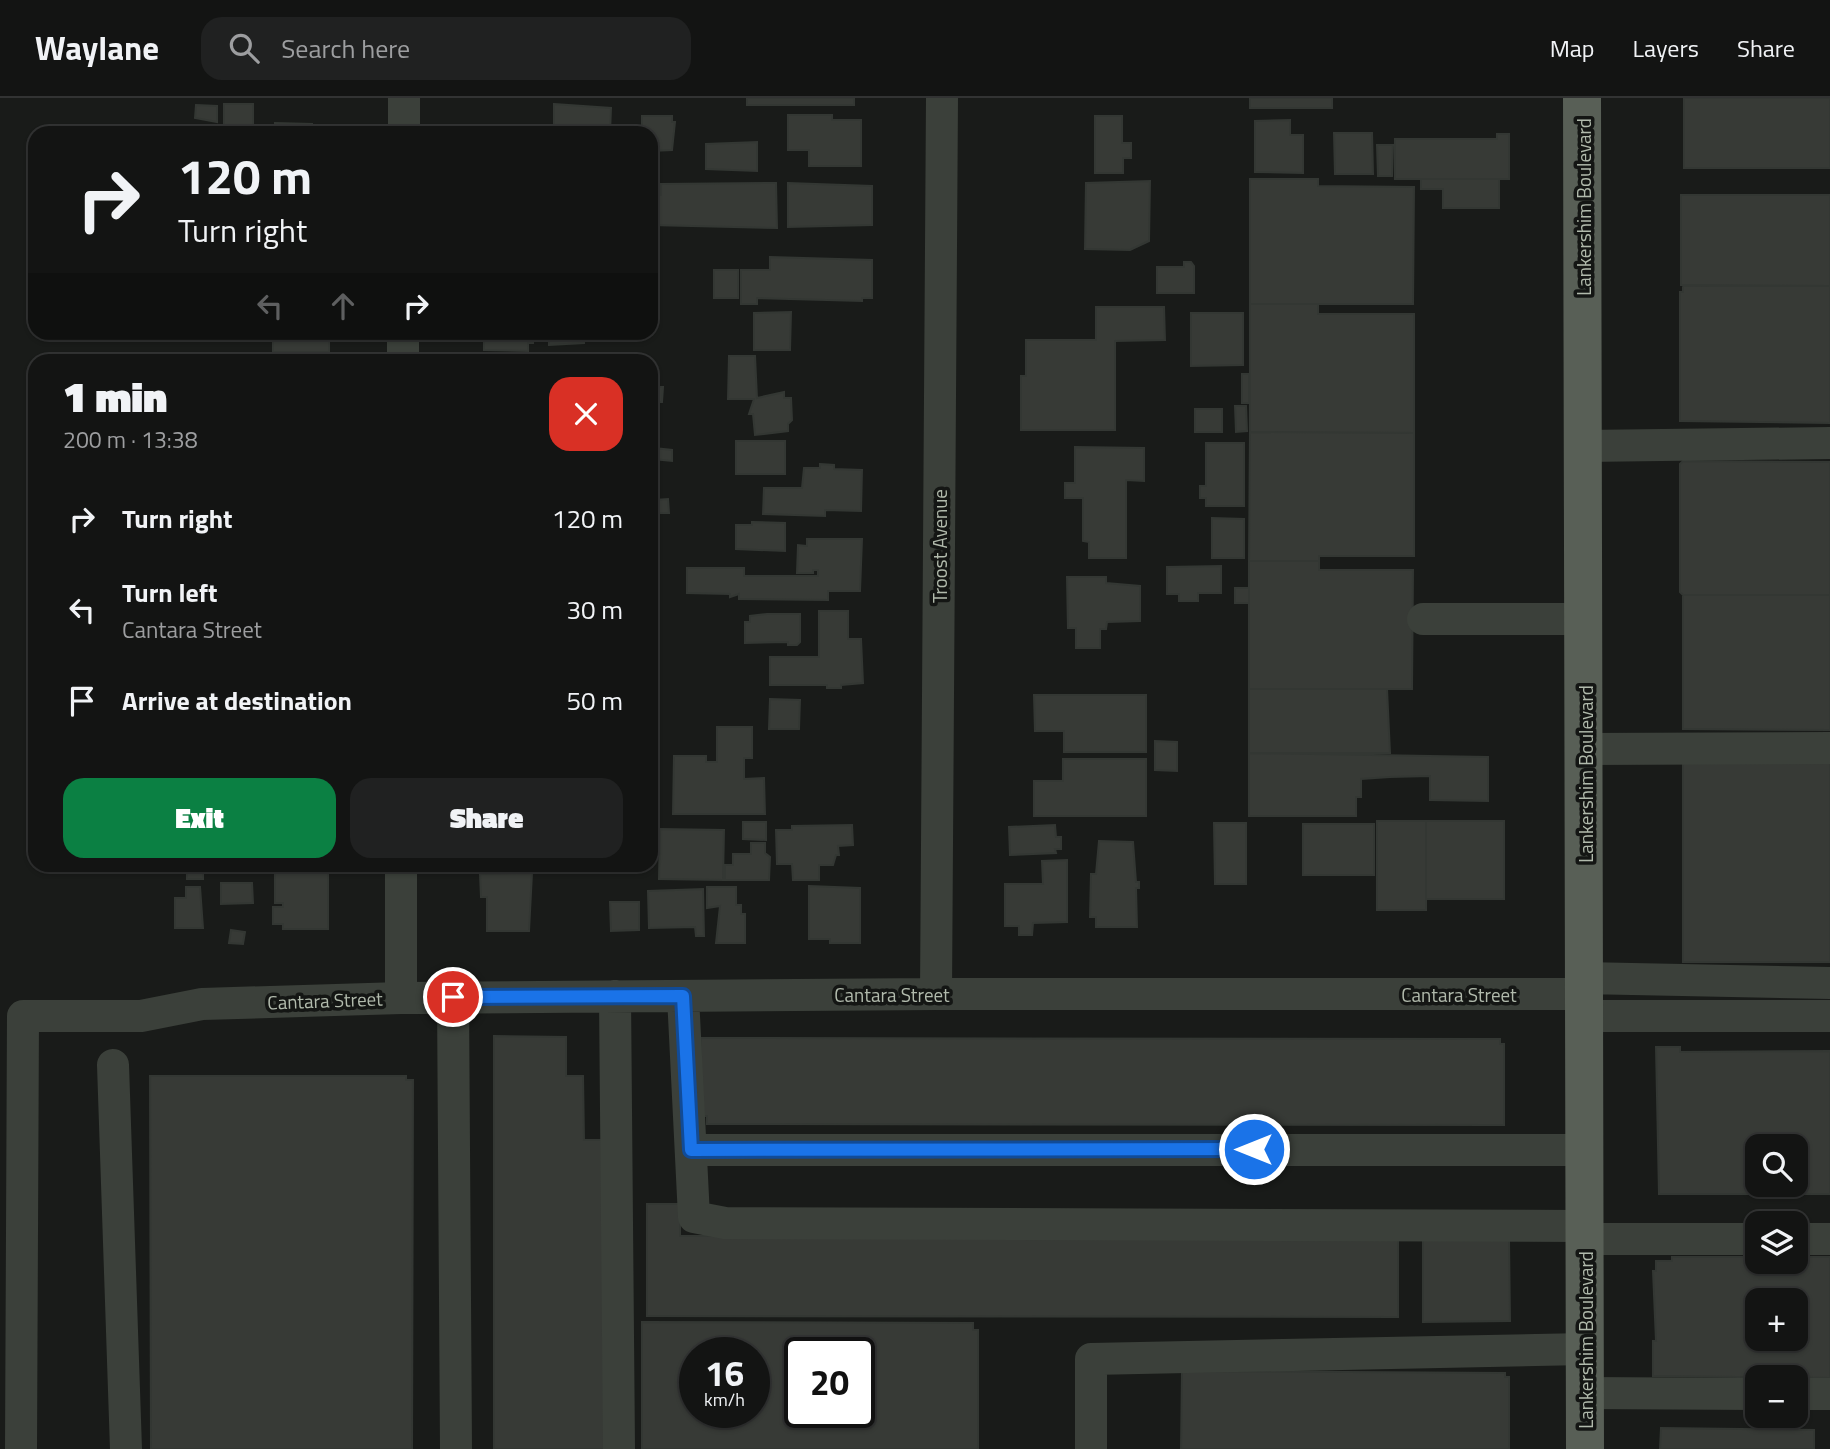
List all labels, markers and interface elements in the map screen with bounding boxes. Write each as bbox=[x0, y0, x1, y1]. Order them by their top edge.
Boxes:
search box bbox=[201, 17, 691, 80]
text: Waylane bbox=[35, 23, 159, 73]
icon: search bbox=[225, 29, 263, 67]
text: Search here bbox=[281, 29, 410, 68]
text: Map bbox=[1550, 30, 1595, 66]
text: Layers bbox=[1633, 30, 1699, 66]
text: Share bbox=[1737, 30, 1795, 66]
street label: Lankershim Boulevard bbox=[1569, 118, 1598, 296]
text: 120 m bbox=[178, 138, 312, 213]
icon: right bbox=[63, 154, 154, 245]
text: Turn right bbox=[178, 206, 307, 254]
icon: left bbox=[251, 287, 289, 325]
icon: ahead bbox=[324, 287, 362, 325]
icon: right bbox=[397, 287, 435, 325]
text: 1 min bbox=[63, 364, 167, 428]
button: close bbox=[549, 377, 623, 451]
text: 200 m · 13:38 bbox=[63, 422, 198, 457]
street label: Troost Avenue bbox=[925, 489, 954, 603]
text: Turn right bbox=[122, 499, 233, 538]
text: 120 m bbox=[552, 499, 623, 538]
icon: right bbox=[63, 500, 101, 538]
text: Turn left bbox=[122, 573, 217, 612]
text: 30 m bbox=[566, 590, 623, 629]
icon: left bbox=[63, 591, 101, 629]
text: Cantara Street bbox=[122, 612, 262, 647]
text: Arrive at destination bbox=[122, 681, 352, 720]
text: 50 m bbox=[566, 681, 623, 720]
icon: arrive bbox=[63, 682, 101, 720]
street label: Lankershim Boulevard bbox=[1571, 685, 1600, 863]
button: Exit bbox=[63, 778, 336, 858]
button: Share bbox=[350, 778, 623, 858]
pin bbox=[423, 967, 483, 1027]
icon: arrive bbox=[434, 978, 472, 1016]
street label: Cantara Street bbox=[834, 980, 950, 1009]
street label: Cantara Street bbox=[1401, 980, 1517, 1009]
street label: Cantara Street bbox=[267, 983, 384, 1017]
position arrow bbox=[1217, 1112, 1291, 1186]
map controls bbox=[1745, 1134, 1808, 1428]
button: search bbox=[1745, 1134, 1808, 1197]
button: layers bbox=[1745, 1211, 1808, 1274]
street label: Lankershim Boulevard bbox=[1571, 1251, 1600, 1429]
button: + bbox=[1745, 1288, 1808, 1351]
speed limit sign: 20 bbox=[784, 1337, 875, 1428]
text: 16 bbox=[705, 1346, 744, 1400]
button: − bbox=[1745, 1365, 1808, 1428]
text: km/h bbox=[704, 1386, 745, 1413]

